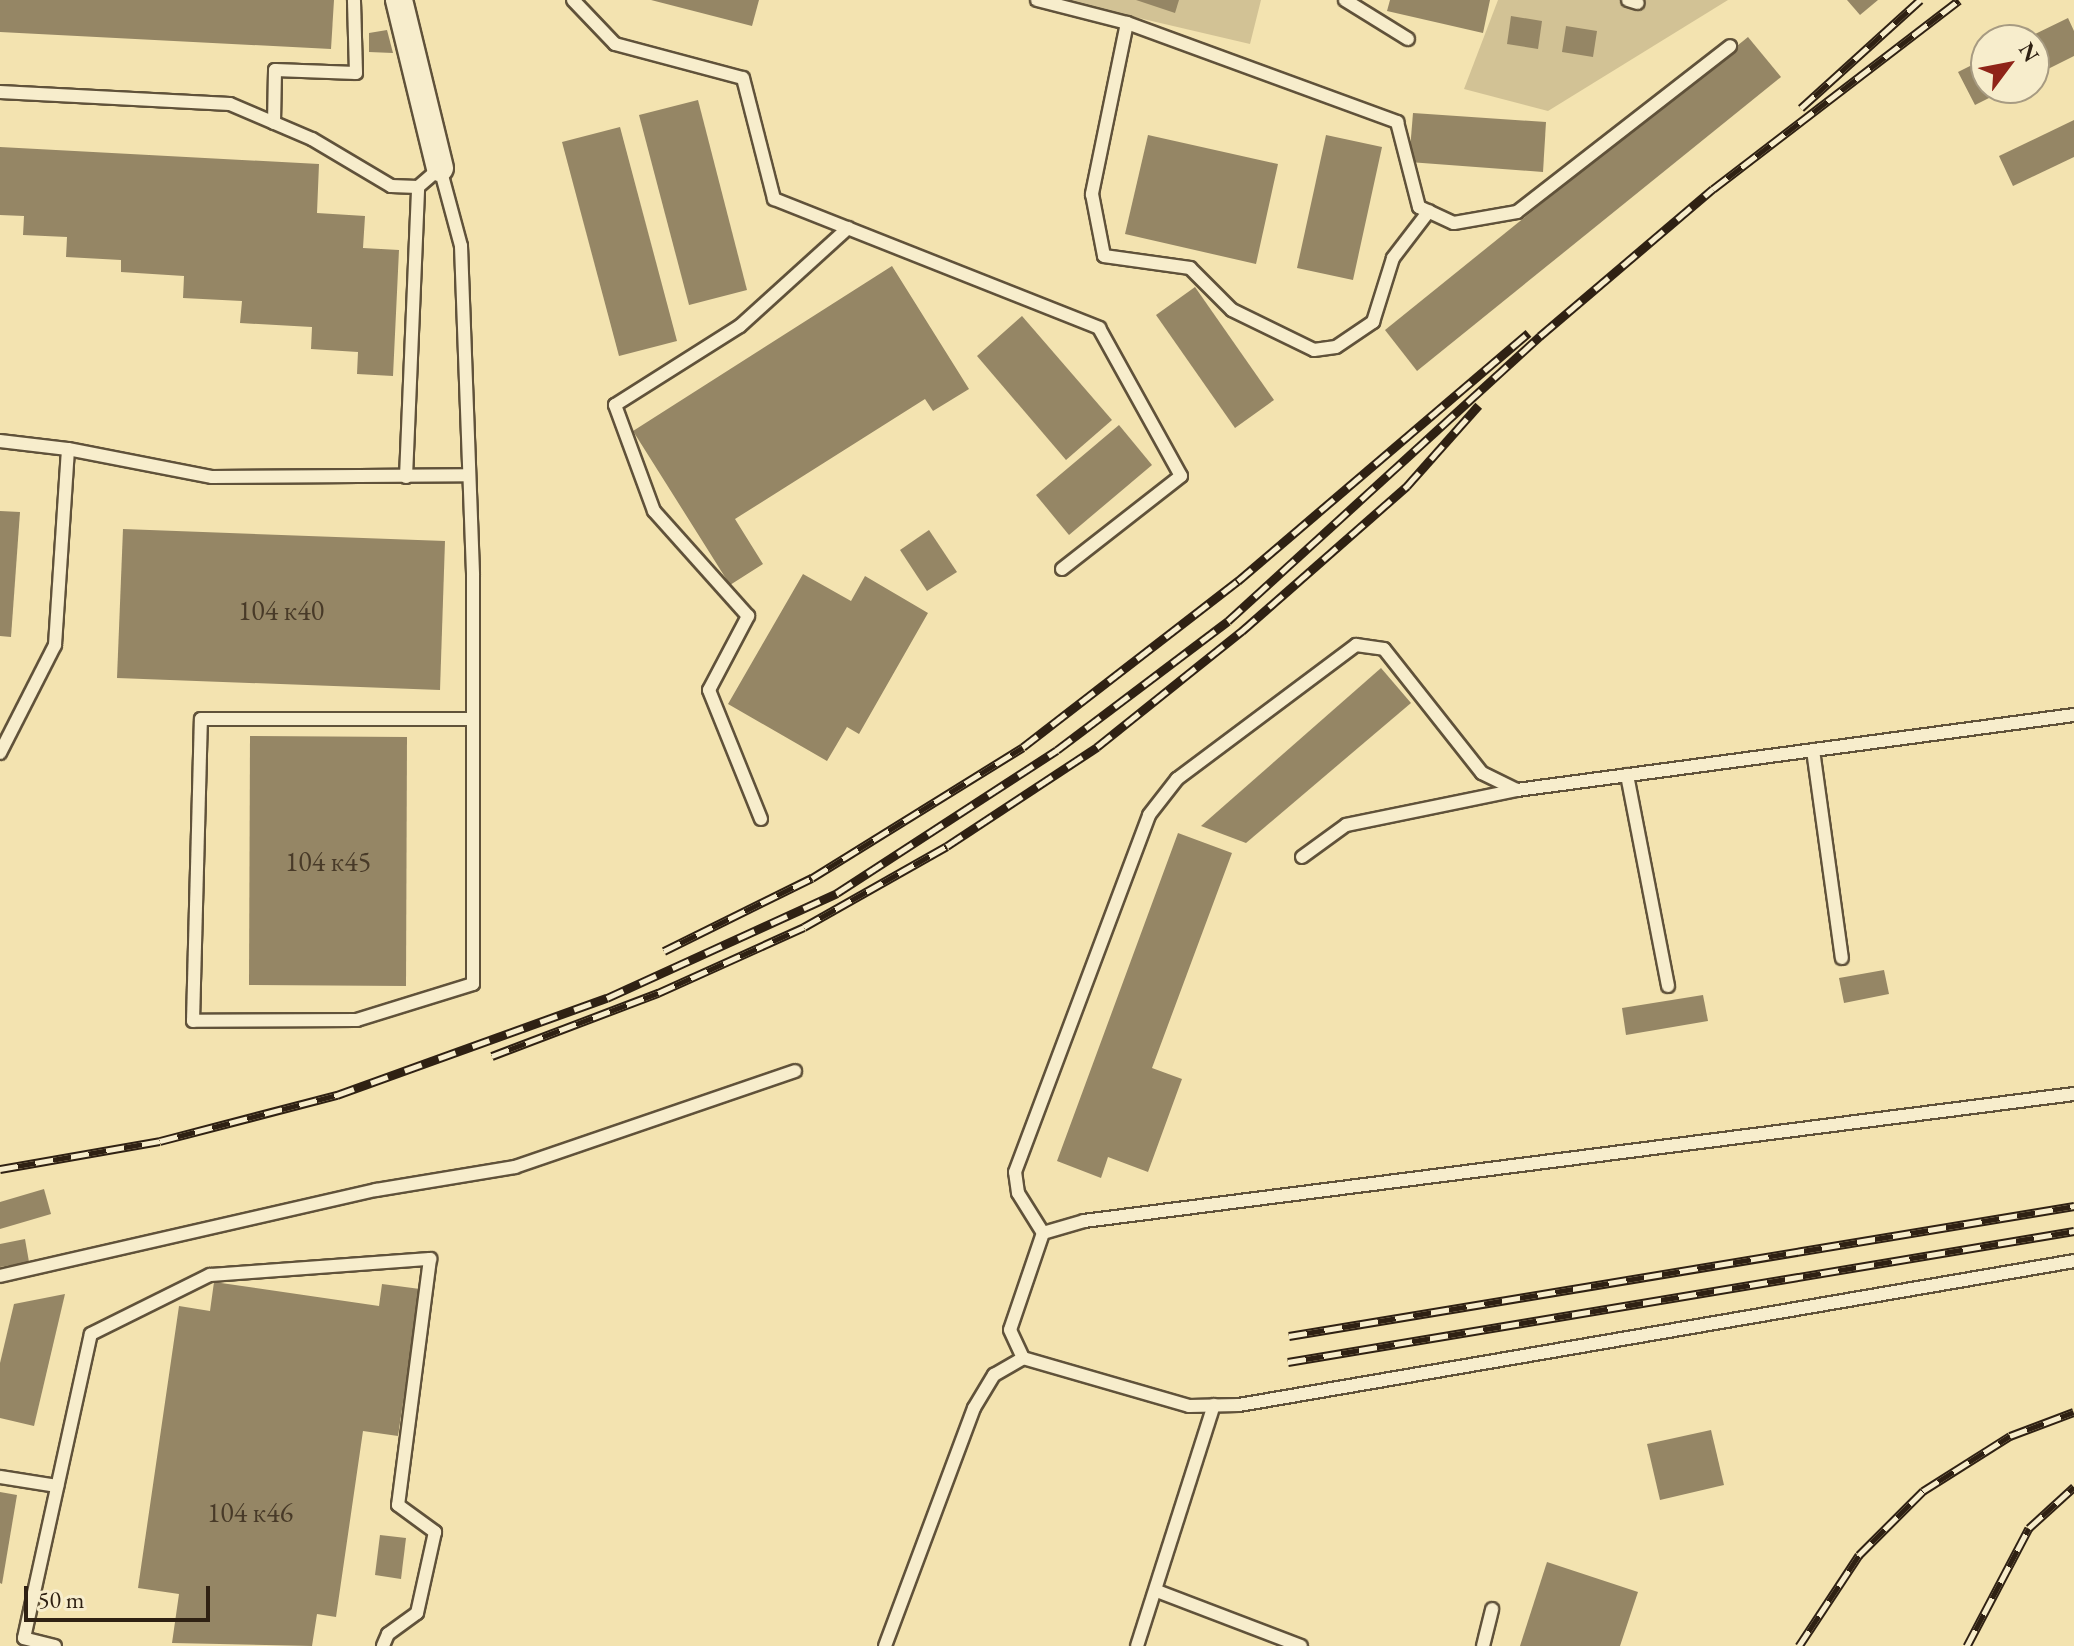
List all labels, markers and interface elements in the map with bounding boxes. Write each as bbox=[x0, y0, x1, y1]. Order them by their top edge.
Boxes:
north arrow bbox=[1970, 24, 2050, 104]
text: N bbox=[2012, 37, 2046, 67]
house number: 104 к40 bbox=[238, 593, 324, 627]
house number: 104 к45 bbox=[285, 844, 371, 878]
house number: 104 к46 bbox=[207, 1495, 293, 1529]
scale bar bbox=[28, 1570, 214, 1620]
text: 50 m bbox=[38, 1584, 85, 1615]

